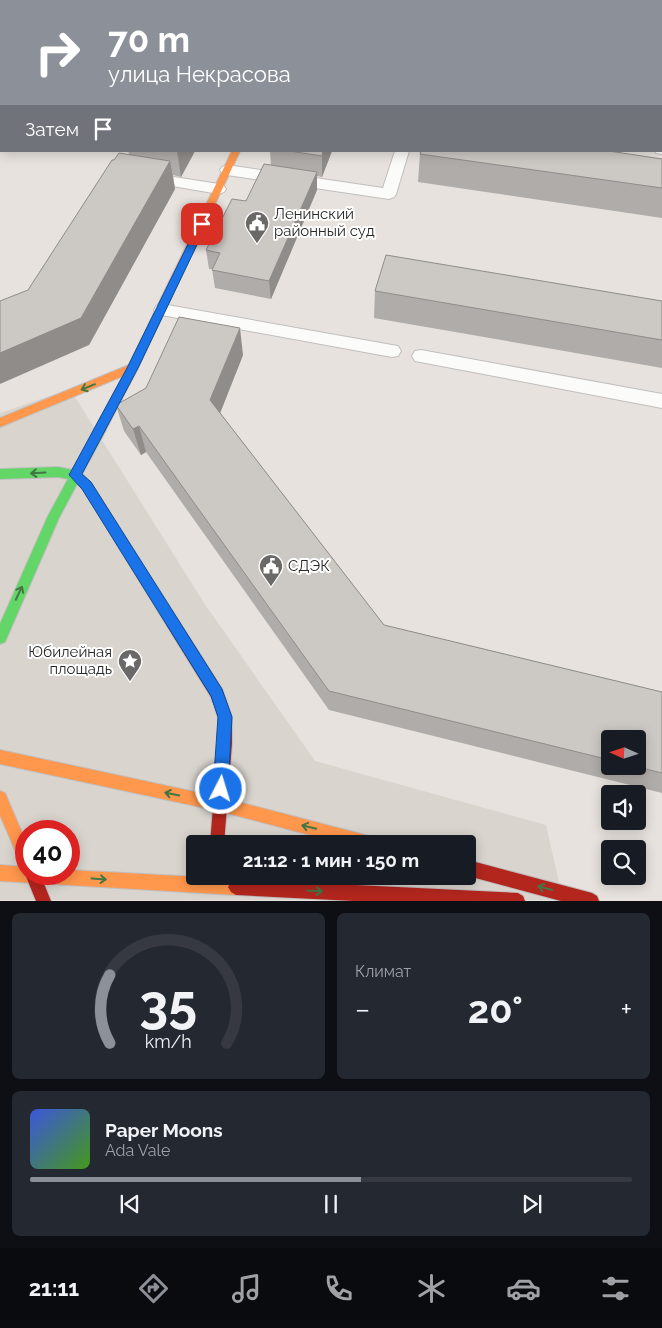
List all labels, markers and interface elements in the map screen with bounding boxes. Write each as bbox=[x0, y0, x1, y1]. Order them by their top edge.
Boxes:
text: 70 m bbox=[108, 19, 190, 60]
icon: right bbox=[25, 20, 90, 85]
text: улица Некрасова bbox=[108, 61, 291, 87]
icon: arrive bbox=[89, 115, 117, 143]
text: Затем bbox=[25, 118, 79, 140]
pin bbox=[181, 203, 223, 245]
place label: Ленинский районный суд bbox=[274, 205, 375, 240]
icon: arrive bbox=[188, 210, 216, 238]
public building icon: Ленинский районный суд bbox=[244, 210, 270, 244]
one-way arrow bbox=[80, 383, 95, 392]
one-way arrow bbox=[30, 468, 46, 477]
public building icon: СДЭК bbox=[258, 553, 284, 587]
place label: СДЭК bbox=[288, 557, 330, 575]
one-way arrow bbox=[14, 586, 24, 601]
place label: Юбилейная площадь bbox=[28, 643, 112, 678]
place icon: Юбилейная площадь bbox=[117, 648, 143, 682]
north arrow bbox=[601, 730, 646, 775]
map controls bbox=[601, 730, 646, 885]
position arrow bbox=[194, 762, 246, 814]
button: sound bbox=[601, 785, 646, 830]
one-way arrow bbox=[164, 789, 180, 798]
speed limit sign: 40 bbox=[15, 820, 80, 885]
one-way arrow bbox=[301, 822, 317, 831]
button: search bbox=[601, 840, 646, 885]
text: 21:12 · 1 мин · 150 m bbox=[243, 849, 419, 871]
one-way arrow bbox=[91, 874, 107, 883]
one-way arrow bbox=[537, 883, 553, 892]
one-way arrow bbox=[307, 886, 323, 895]
text: Климат bbox=[355, 962, 411, 981]
text: 35 bbox=[140, 973, 197, 1034]
text: 20° bbox=[468, 987, 523, 1032]
text: − bbox=[355, 993, 370, 1026]
text: + bbox=[620, 993, 632, 1026]
text: km/h bbox=[145, 1031, 192, 1052]
text: Paper Moons bbox=[105, 1119, 223, 1141]
text: Ada Vale bbox=[105, 1141, 170, 1160]
icon: previous bbox=[116, 1190, 144, 1218]
icon: pause bbox=[317, 1190, 345, 1218]
icon: next bbox=[518, 1190, 546, 1218]
icon: directions bbox=[136, 1271, 171, 1306]
icon: music bbox=[229, 1271, 264, 1306]
icon: phone bbox=[321, 1271, 356, 1306]
icon: climate bbox=[414, 1271, 449, 1306]
icon: car bbox=[506, 1271, 541, 1306]
icon: filters bbox=[598, 1271, 633, 1306]
text: 21:11 bbox=[29, 1275, 79, 1301]

